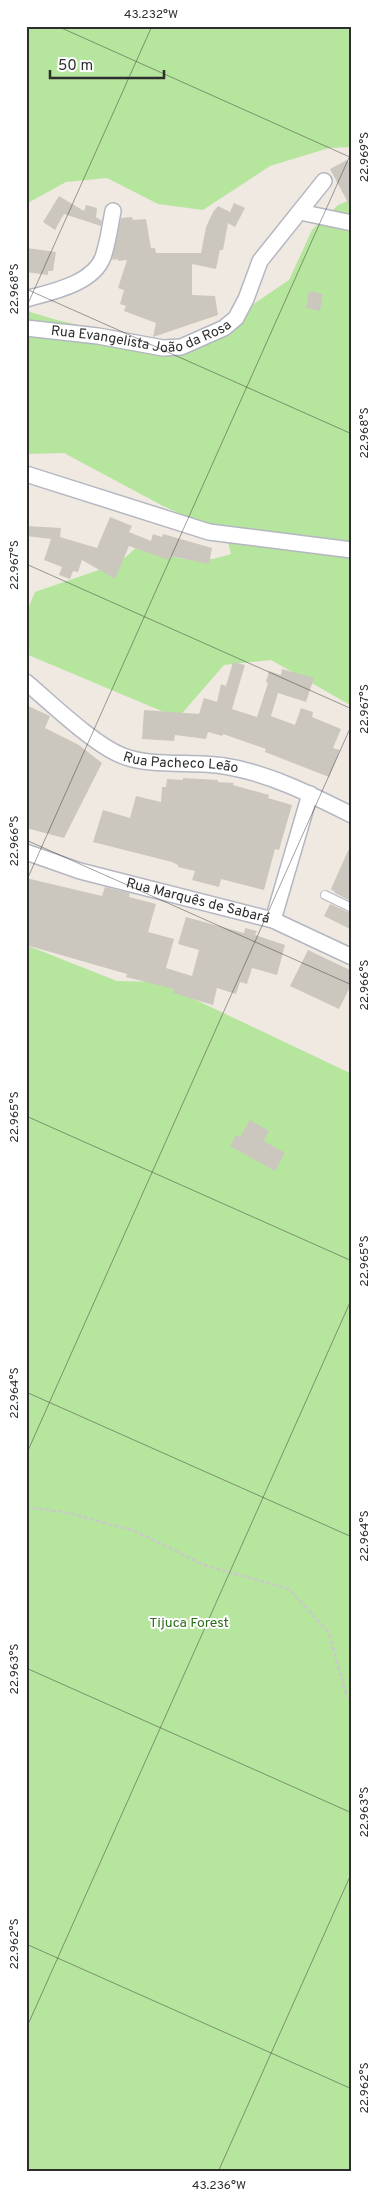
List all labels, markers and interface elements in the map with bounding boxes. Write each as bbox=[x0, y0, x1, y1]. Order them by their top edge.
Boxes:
text: 43.232°W bbox=[124, 7, 178, 23]
scale bar bbox=[50, 48, 164, 80]
text: 50 m bbox=[58, 57, 93, 76]
text: 22.969°S bbox=[357, 132, 373, 182]
text: 22.968°S bbox=[7, 263, 23, 315]
street label: Rua Evangelista João da Rosa bbox=[50, 317, 235, 357]
text: 22.968°S bbox=[357, 407, 373, 459]
text: 22.967°S bbox=[7, 540, 23, 590]
text: 22.967°S bbox=[357, 684, 373, 734]
street label: Rua Pacheco Leão bbox=[121, 748, 240, 777]
text: 22.966°S bbox=[7, 816, 23, 866]
street label: Rua Marquês de Sabará bbox=[124, 875, 272, 927]
text: 22.966°S bbox=[357, 960, 373, 1010]
text: 22.965°S bbox=[7, 1091, 23, 1143]
text: 22.965°S bbox=[357, 1235, 373, 1287]
text: 22.964°S bbox=[7, 1367, 23, 1419]
text: 22.964°S bbox=[357, 1510, 373, 1562]
park label: Tijuca Forest bbox=[149, 1615, 229, 1632]
text: 22.963°S bbox=[7, 1643, 23, 1695]
text: 22.963°S bbox=[357, 1786, 373, 1838]
text: 22.962°S bbox=[7, 1918, 23, 1970]
text: 22.962°S bbox=[357, 2062, 373, 2114]
text: 43.236°W bbox=[192, 2178, 246, 2194]

